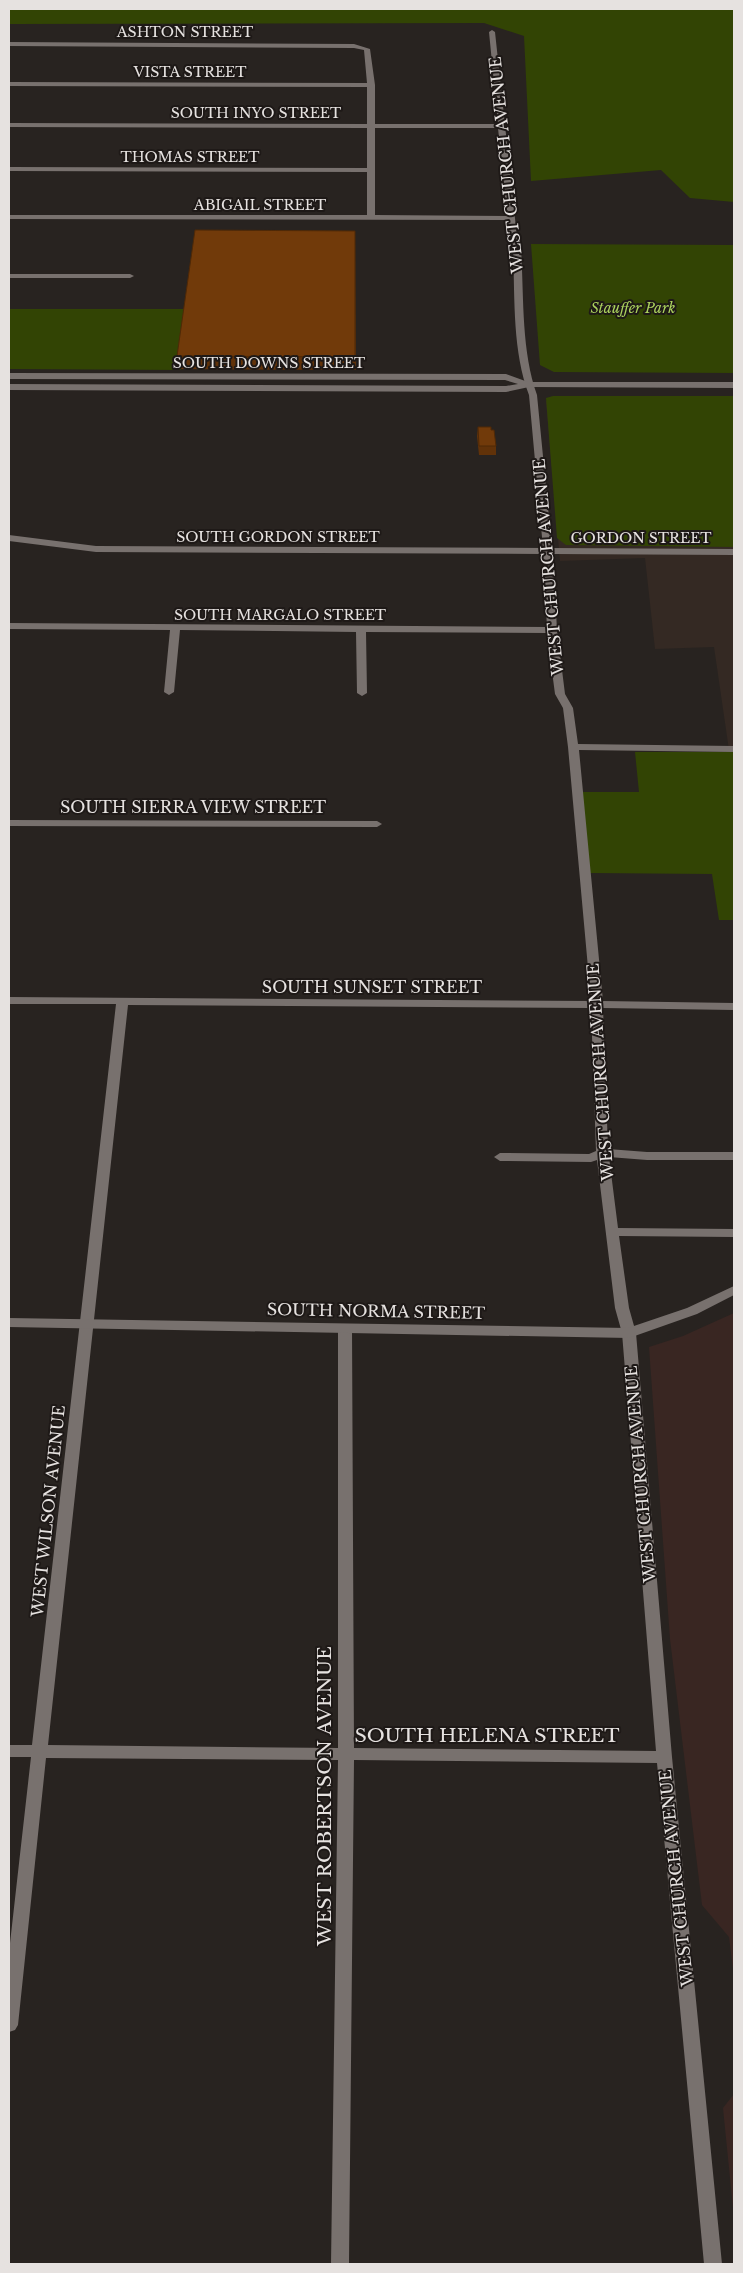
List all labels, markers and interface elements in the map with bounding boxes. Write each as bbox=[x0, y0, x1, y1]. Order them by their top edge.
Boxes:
street label: ASHTON STREET bbox=[116, 23, 253, 41]
street label: WEST CHURCH AVENUE bbox=[485, 55, 527, 276]
street label: VISTA STREET bbox=[133, 63, 246, 81]
street label: SOUTH INYO STREET bbox=[171, 104, 341, 122]
street label: THOMAS STREET bbox=[121, 148, 259, 166]
street label: ABIGAIL STREET bbox=[193, 196, 326, 214]
park label: Stauffer Park bbox=[590, 299, 676, 317]
street label: SOUTH DOWNS STREET bbox=[173, 354, 365, 372]
street label: WEST CHURCH AVENUE bbox=[529, 457, 568, 678]
street label: SOUTH GORDON STREET bbox=[176, 528, 380, 546]
street label: GORDON STREET bbox=[570, 529, 712, 547]
street label: SOUTH MARGALO STREET bbox=[174, 606, 386, 624]
street label: SOUTH SIERRA VIEW STREET bbox=[60, 797, 326, 817]
street label: WEST CHURCH AVENUE bbox=[582, 963, 618, 1182]
street label: SOUTH SUNSET STREET bbox=[262, 977, 482, 997]
street label: SOUTH NORMA STREET bbox=[267, 1299, 486, 1323]
street label: WEST CHURCH AVENUE bbox=[621, 1364, 660, 1585]
street label: WEST WILSON AVENUE bbox=[27, 1404, 69, 1619]
street label: WEST ROBERTSON AVENUE bbox=[313, 1646, 336, 1947]
street label: SOUTH HELENA STREET bbox=[354, 1724, 620, 1747]
street label: WEST CHURCH AVENUE bbox=[655, 1768, 697, 1989]

